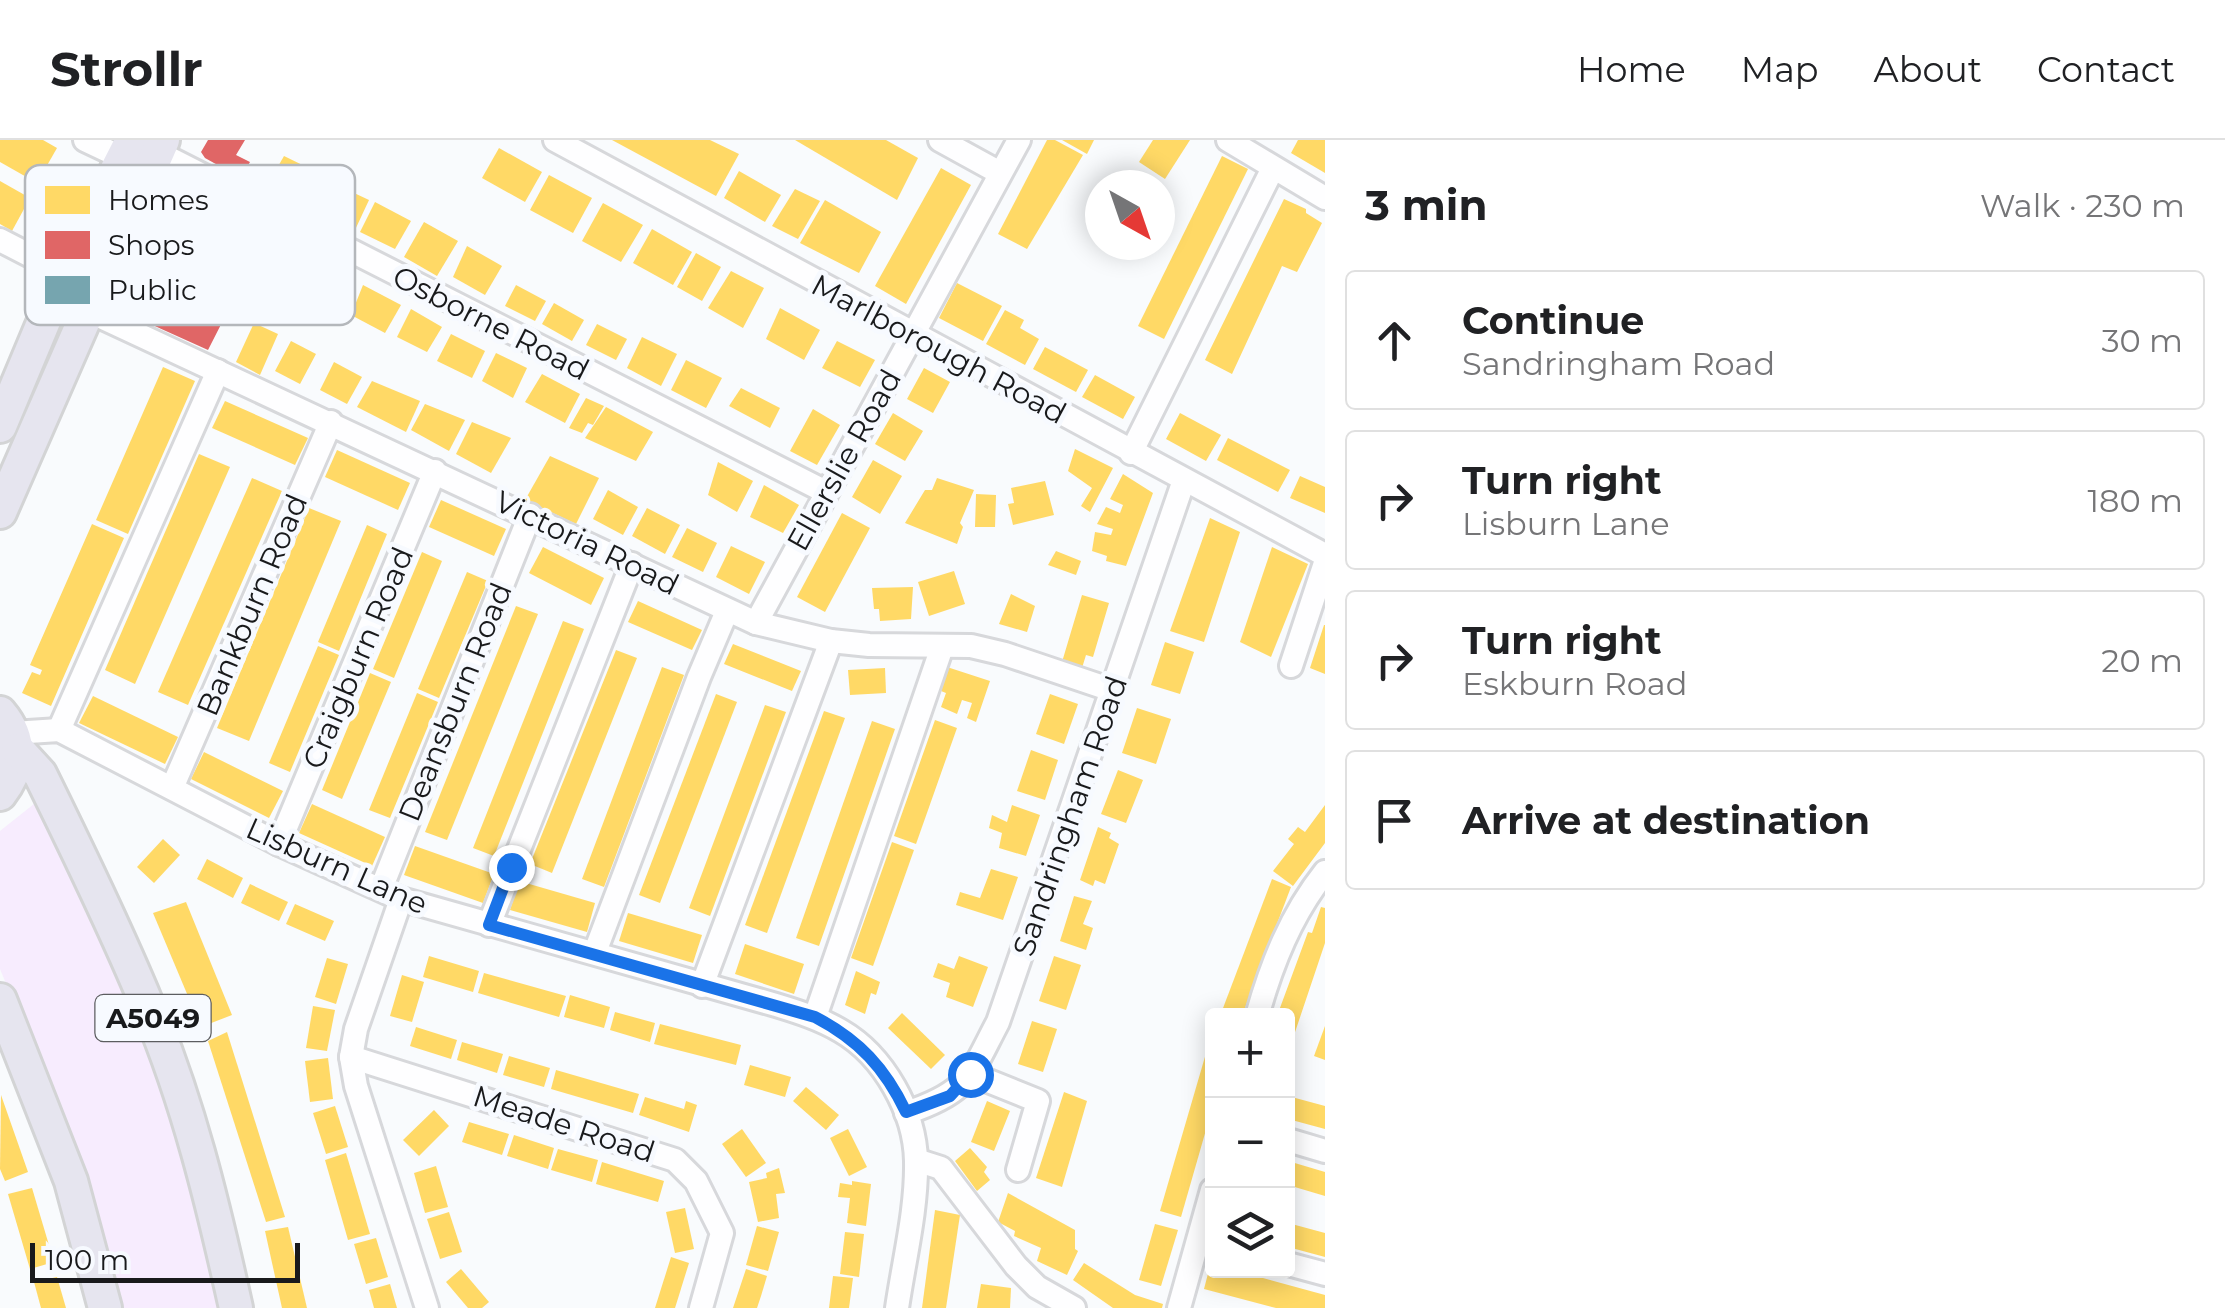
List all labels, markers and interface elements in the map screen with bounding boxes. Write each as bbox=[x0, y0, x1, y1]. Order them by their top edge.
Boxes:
text: Strollr bbox=[50, 40, 203, 98]
text: Home bbox=[1577, 48, 1686, 91]
text: Map bbox=[1741, 48, 1819, 91]
text: About bbox=[1874, 48, 1982, 91]
text: Contact bbox=[2037, 48, 2175, 91]
legend bbox=[25, 165, 355, 325]
north arrow bbox=[1085, 170, 1175, 260]
text: 3 min bbox=[1365, 179, 1487, 231]
text: Homes bbox=[108, 183, 209, 217]
text: Walk · 230 m bbox=[1980, 186, 2185, 225]
text: Shops bbox=[108, 228, 194, 262]
street label: Osborne Road bbox=[387, 258, 595, 388]
street label: Marlborough Road bbox=[805, 266, 1073, 432]
text: Public bbox=[108, 273, 197, 307]
text: Continue bbox=[1462, 297, 1644, 344]
icon: ahead bbox=[1367, 313, 1422, 368]
text: 30 m bbox=[2101, 321, 2183, 360]
text: Sandringham Road bbox=[1462, 344, 1775, 383]
street label: Ellerslie Road bbox=[779, 363, 909, 557]
text: Turn right bbox=[1462, 457, 1661, 504]
icon: right bbox=[1367, 473, 1422, 528]
text: 180 m bbox=[2088, 481, 2183, 520]
street label: Victoria Road bbox=[489, 483, 685, 603]
street label: Bankburn Road bbox=[189, 488, 315, 722]
text: Lisburn Lane bbox=[1462, 504, 1670, 543]
street label: Craigburn Road bbox=[295, 542, 421, 774]
street label: Deansburn Road bbox=[390, 577, 520, 827]
text: Turn right bbox=[1462, 617, 1661, 664]
icon: right bbox=[1367, 633, 1422, 688]
text: 20 m bbox=[2101, 641, 2183, 680]
text: Eskburn Road bbox=[1462, 664, 1687, 703]
street label: Sandringham Road bbox=[1005, 671, 1135, 961]
icon: arrive bbox=[1367, 793, 1422, 848]
text: Arrive at destination bbox=[1462, 797, 1870, 844]
street label: Lisburn Lane bbox=[241, 810, 433, 922]
route end bbox=[489, 845, 535, 891]
road number: A5049 bbox=[96, 995, 210, 1041]
map controls bbox=[1205, 1008, 1295, 1278]
button: + bbox=[1205, 1008, 1295, 1098]
route start bbox=[948, 1052, 994, 1098]
street label: Meade Road bbox=[469, 1077, 659, 1171]
button: − bbox=[1205, 1098, 1295, 1188]
button: layers bbox=[1205, 1188, 1295, 1278]
scale bar bbox=[30, 1238, 300, 1282]
text: 100 m bbox=[45, 1243, 129, 1277]

